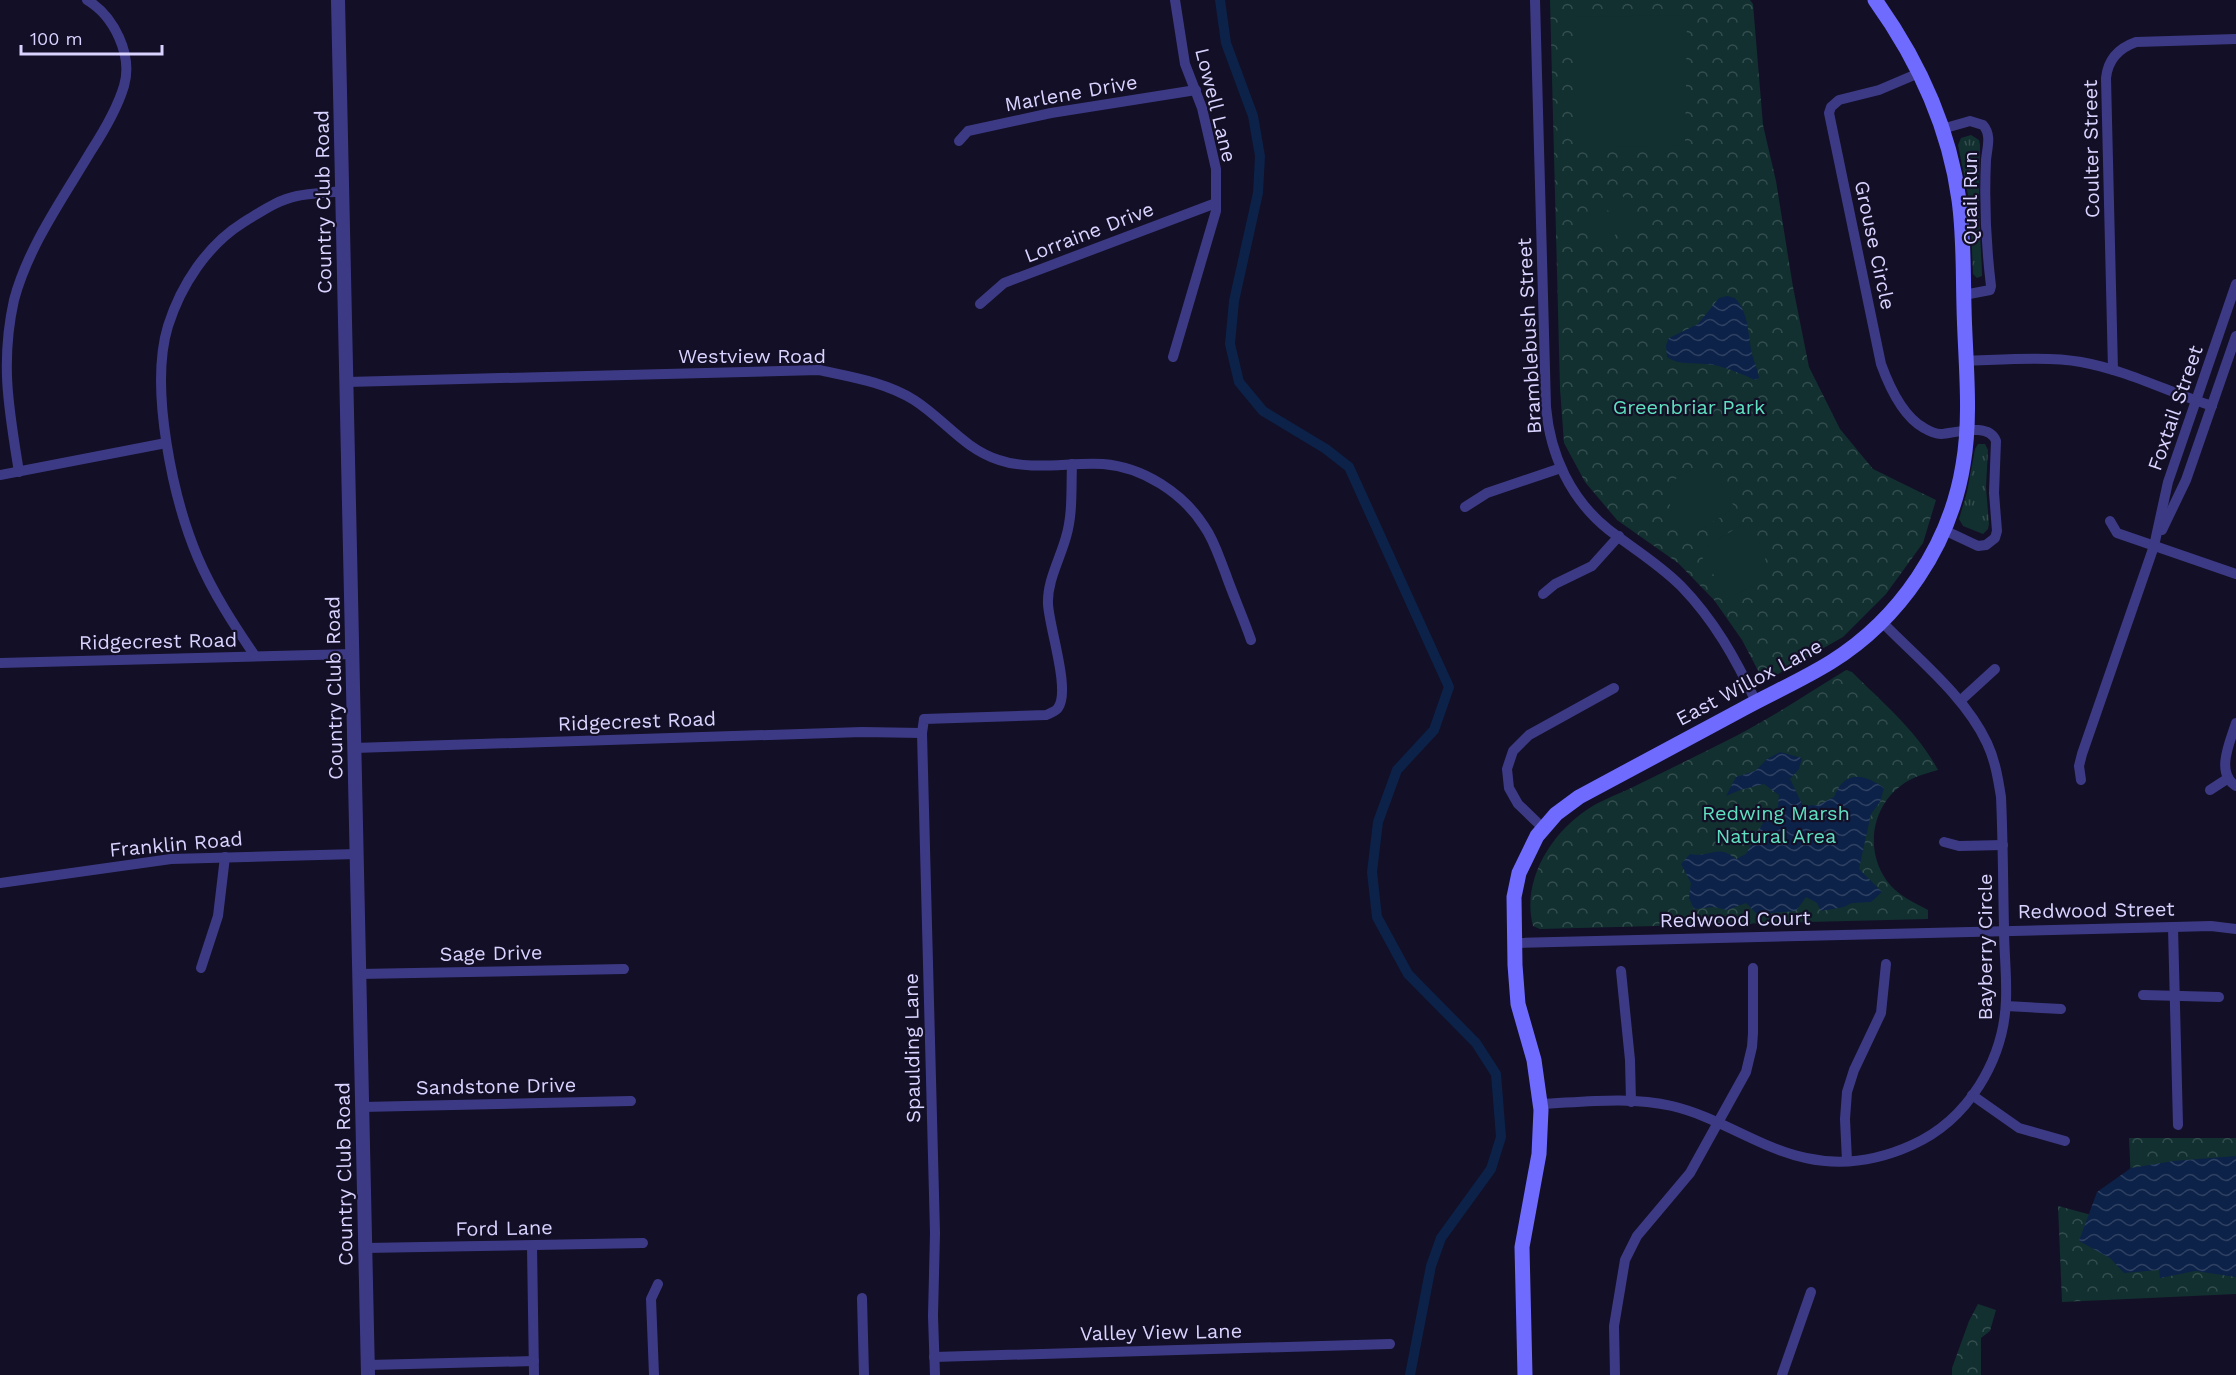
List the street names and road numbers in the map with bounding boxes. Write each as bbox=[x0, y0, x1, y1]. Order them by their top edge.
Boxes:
street label: Lowell Lane bbox=[1190, 45, 1242, 165]
street label: Marlene Drive bbox=[1003, 69, 1139, 117]
street label: Coulter Street bbox=[2078, 79, 2104, 218]
street label: Country Club Road bbox=[309, 110, 337, 294]
street label: Quail Run bbox=[1958, 151, 1982, 245]
street label: Grouse Circle bbox=[1850, 178, 1900, 312]
street label: Lorraine Drive bbox=[1021, 196, 1157, 268]
street label: Bramblebush Street bbox=[1512, 237, 1546, 435]
street label: Foxtail Street bbox=[2142, 342, 2208, 474]
street label: Westview Road bbox=[678, 344, 826, 368]
street label: Country Club Road bbox=[320, 596, 348, 780]
street label: Ridgecrest Road bbox=[79, 628, 237, 654]
street label: East Willox Lane bbox=[1672, 633, 1826, 731]
street label: Ridgecrest Road bbox=[557, 706, 717, 736]
street label: Franklin Road bbox=[108, 826, 244, 862]
street label: Bayberry Circle bbox=[1973, 874, 1997, 1020]
street label: Redwood Street bbox=[2017, 897, 2175, 923]
street label: Redwood Court bbox=[1659, 906, 1811, 932]
street label: Sage Drive bbox=[439, 940, 543, 966]
street label: Spaulding Lane bbox=[899, 973, 925, 1123]
street label: Sandstone Drive bbox=[416, 1073, 576, 1099]
street label: Country Club Road bbox=[330, 1082, 358, 1266]
street label: Ford Lane bbox=[455, 1215, 553, 1241]
street label: Valley View Lane bbox=[1080, 1319, 1242, 1345]

